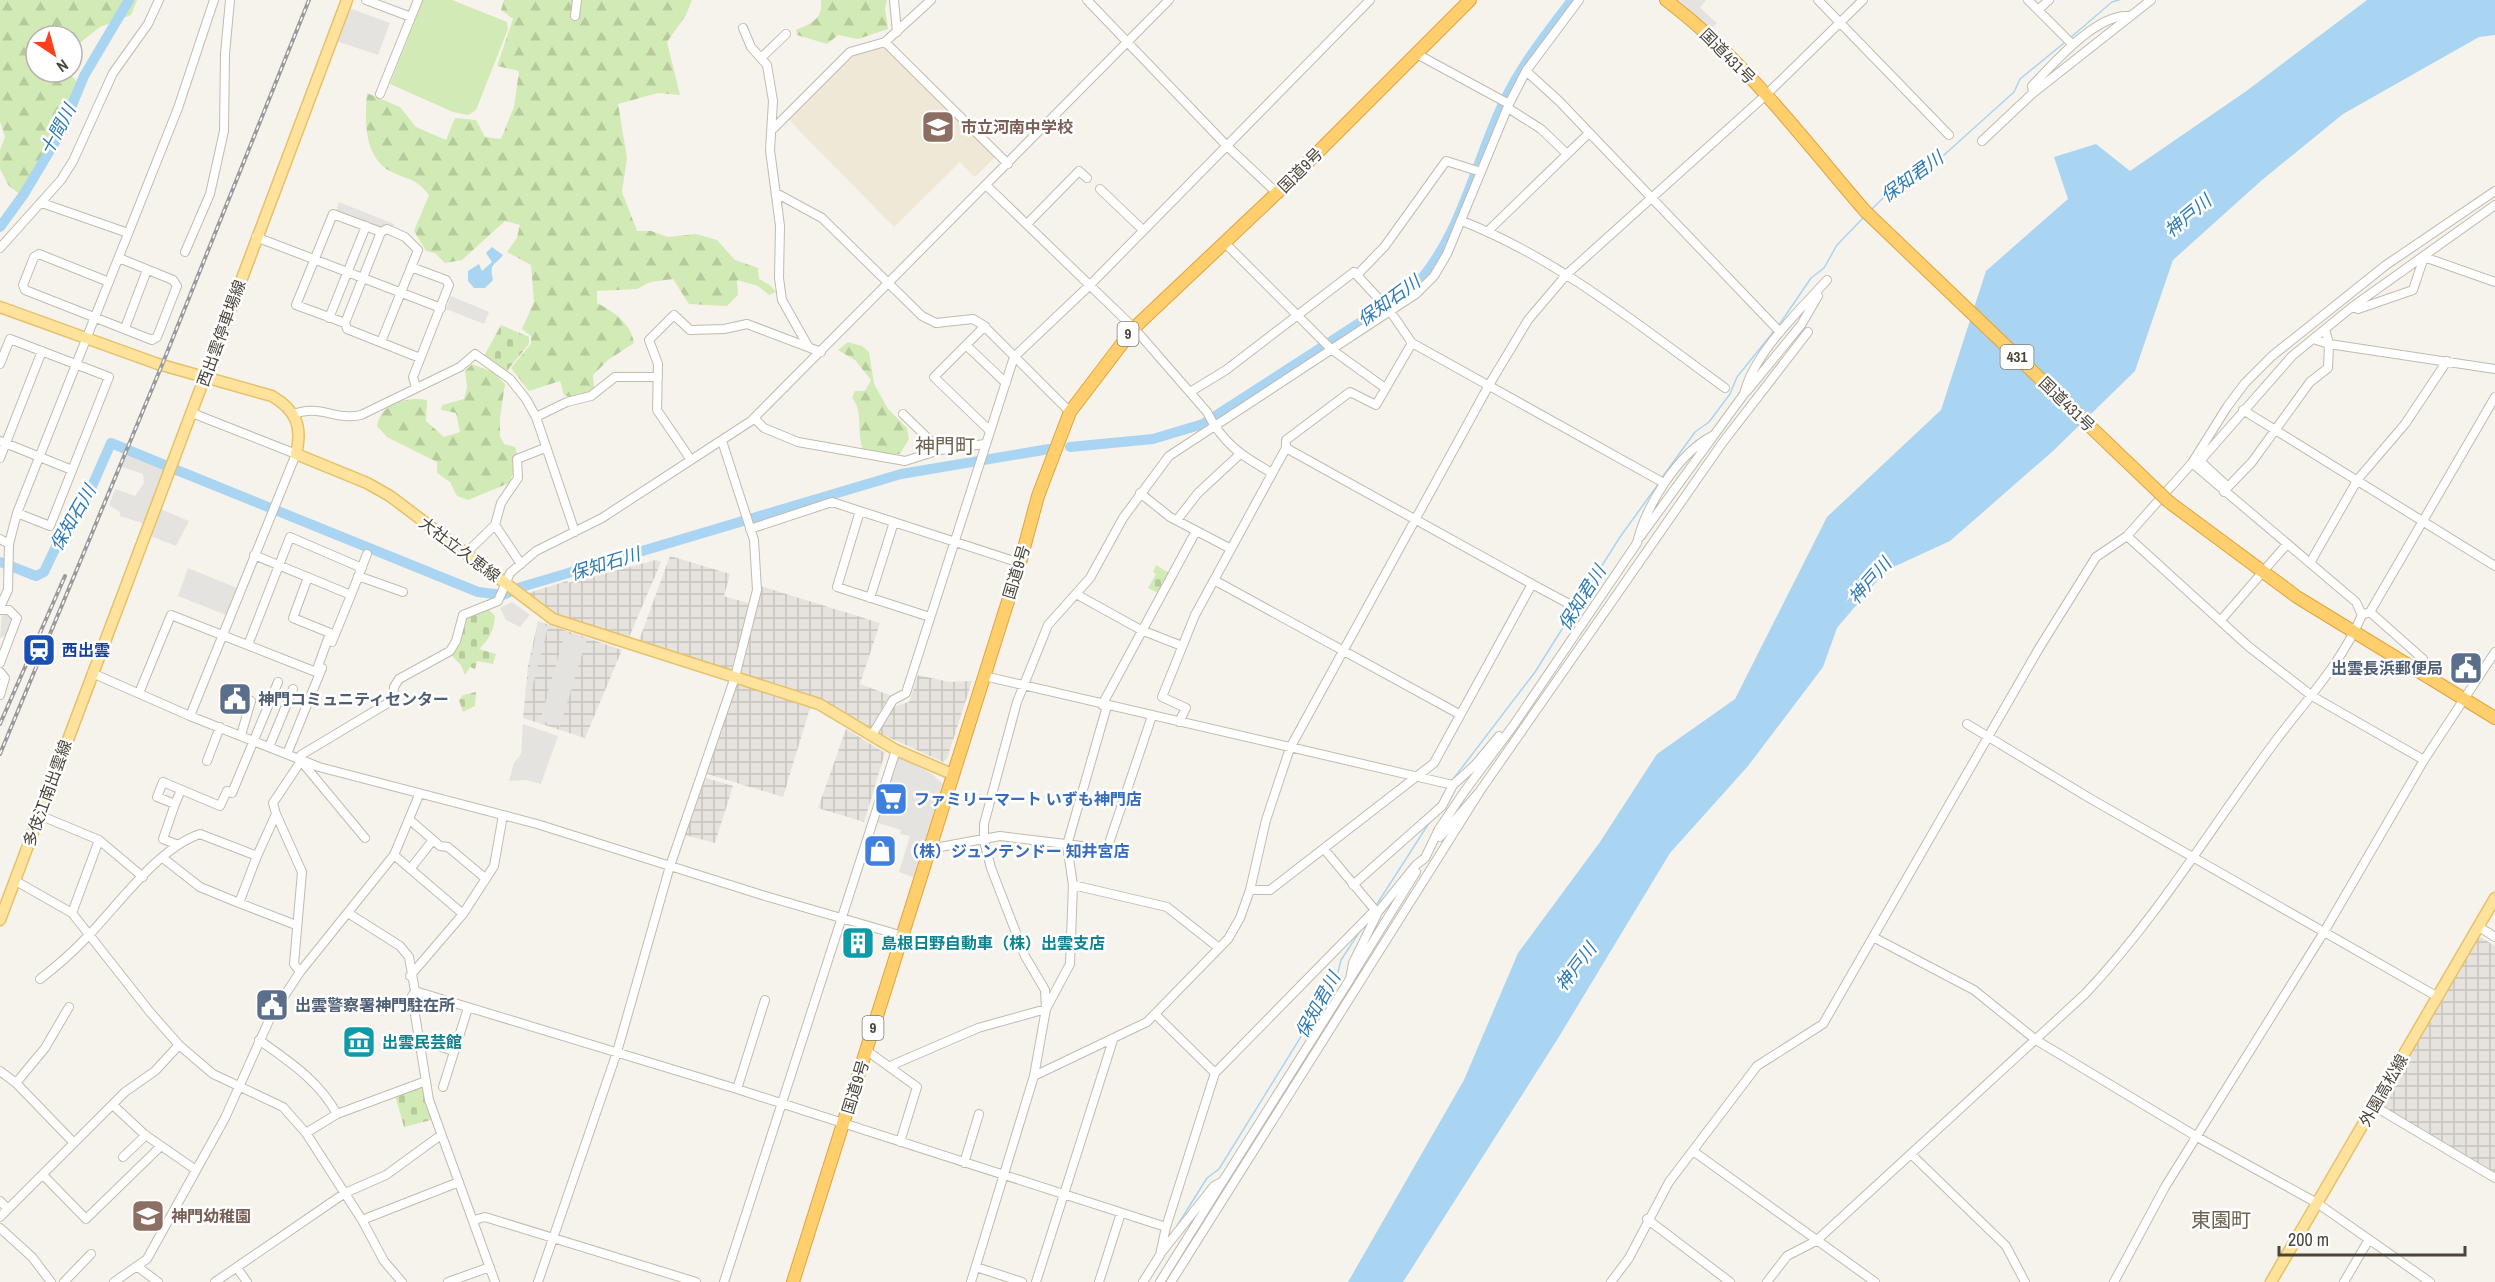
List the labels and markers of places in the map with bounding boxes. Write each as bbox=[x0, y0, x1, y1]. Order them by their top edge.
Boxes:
school or university icon: 市立河南中学校 bbox=[920, 109, 956, 145]
place label: 市立河南中学校 bbox=[961, 116, 1073, 138]
station icon: 西出雲 bbox=[21, 632, 57, 668]
place label: 西出雲 bbox=[62, 639, 110, 661]
public building icon: 出雲長浜郵便局 bbox=[2448, 650, 2484, 686]
place label: 出雲長浜郵便局 bbox=[2331, 657, 2443, 679]
public building icon: 神門コミュニティセンター bbox=[217, 681, 253, 717]
place label: 神門コミュニティセンター bbox=[258, 688, 449, 710]
supermarket icon: ファミリーマート いずも神門店 bbox=[873, 781, 909, 817]
place label: ファミリーマート いずも神門店 bbox=[914, 788, 1142, 810]
shop icon: （株）ジュンテンドー 知井宮店 bbox=[862, 833, 898, 869]
place label: （株）ジュンテンドー 知井宮店 bbox=[903, 840, 1130, 862]
building icon: 島根日野自動車（株）出雲支店 bbox=[840, 925, 876, 961]
place label: 島根日野自動車（株）出雲支店 bbox=[881, 932, 1105, 954]
public building icon: 出雲警察署神門駐在所 bbox=[254, 987, 290, 1023]
place label: 出雲警察署神門駐在所 bbox=[295, 994, 455, 1016]
museum icon: 出雲民芸館 bbox=[341, 1024, 377, 1060]
place label: 出雲民芸館 bbox=[382, 1031, 462, 1053]
school or university icon: 神門幼稚園 bbox=[130, 1198, 166, 1234]
place label: 神門幼稚園 bbox=[171, 1205, 251, 1227]

